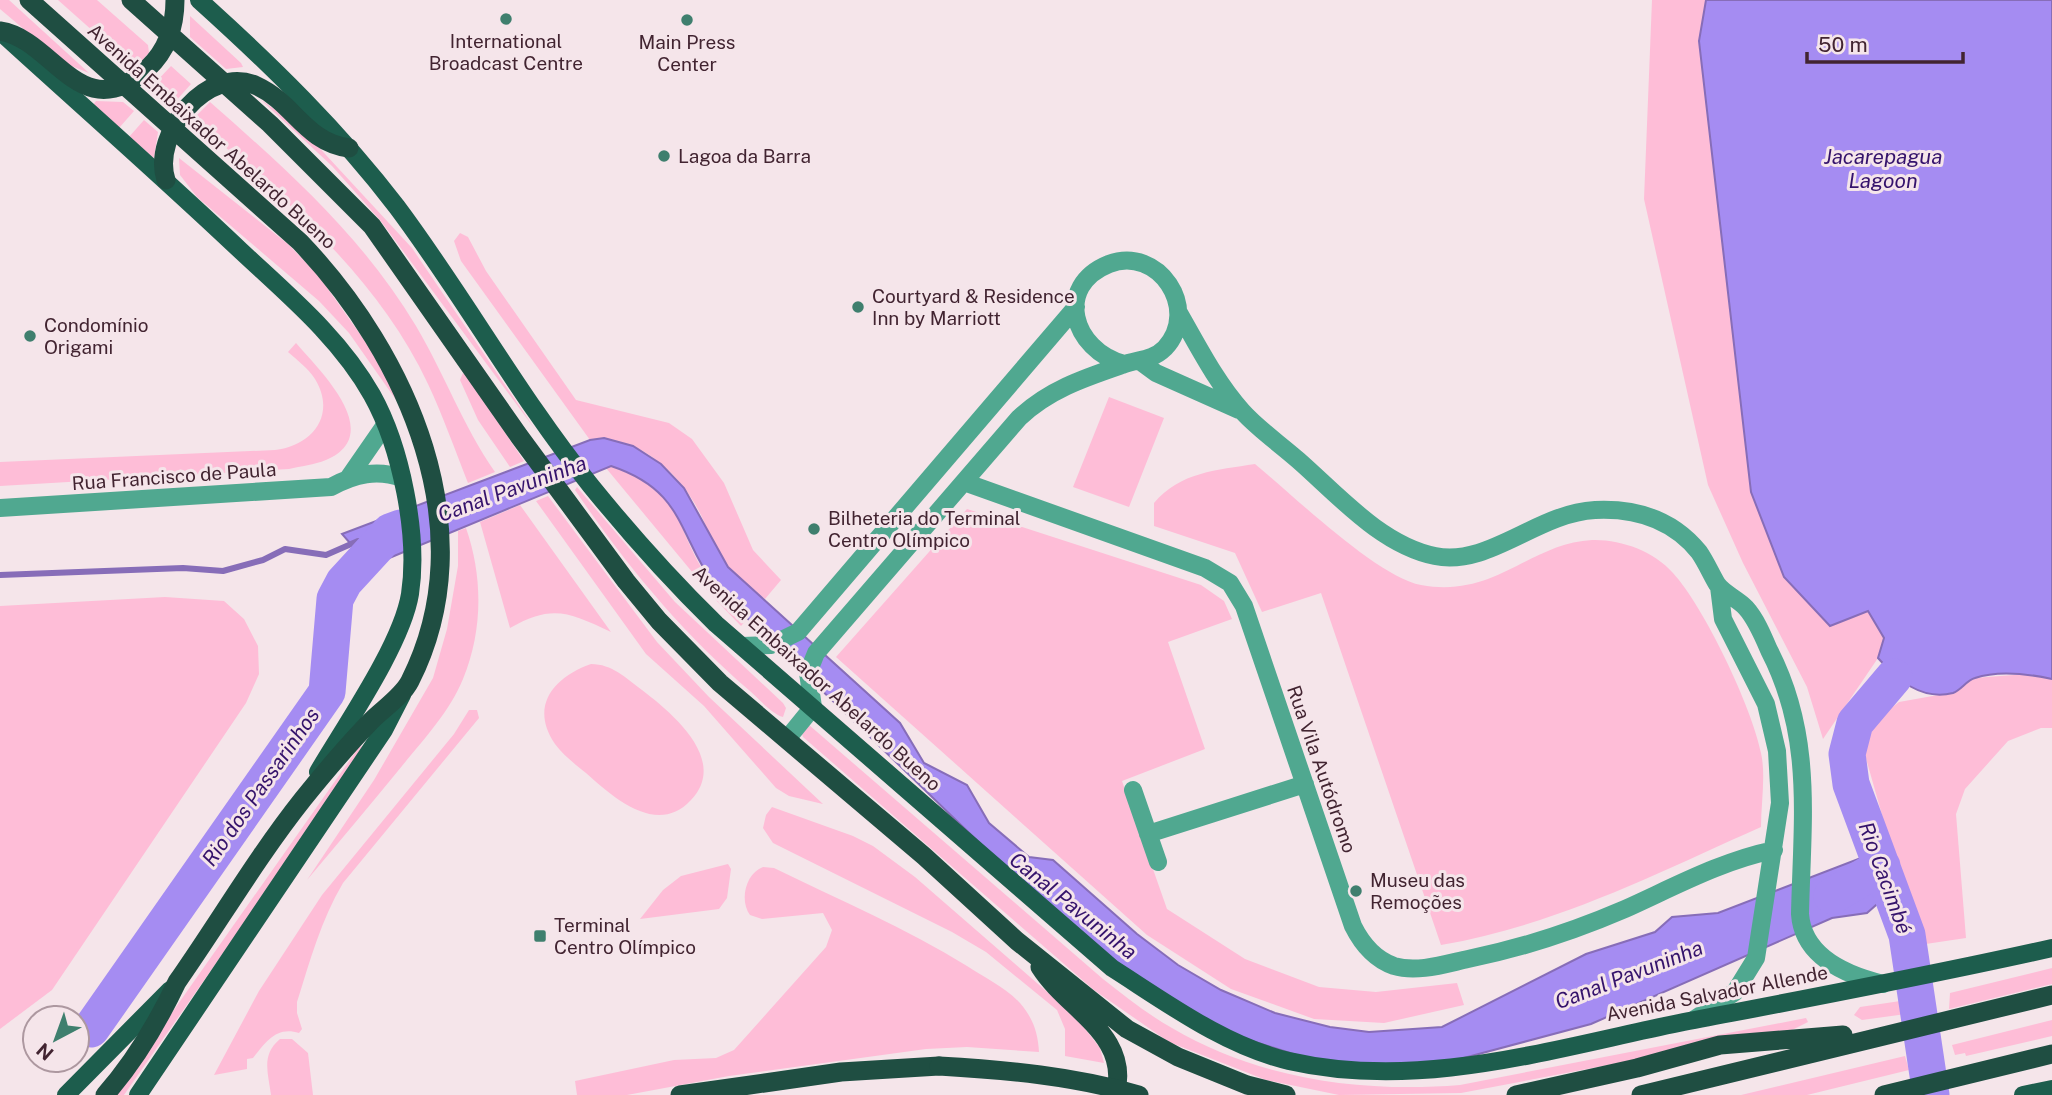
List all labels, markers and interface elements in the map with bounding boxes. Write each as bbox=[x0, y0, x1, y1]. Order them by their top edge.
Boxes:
marker: International Broadcast Centre bbox=[498, 11, 514, 27]
marker: Main Press Center bbox=[679, 12, 695, 28]
street label: Avenida Embaixador Abelardo Bueno bbox=[84, 19, 340, 253]
scale bar bbox=[1807, 21, 1963, 65]
place label: International Broadcast Centre bbox=[429, 30, 583, 74]
place label: Main Press Center bbox=[639, 31, 735, 75]
text: 50 m bbox=[1818, 32, 1868, 57]
water label: Jacarepagua Lagoon bbox=[1824, 144, 1942, 193]
place label: Lagoa da Barra bbox=[678, 145, 811, 167]
marker: Lagoa da Barra bbox=[656, 148, 672, 164]
place label: Courtyard & Residence Inn by Marriott bbox=[872, 285, 1075, 329]
marker: Courtyard & Residence Inn by Marriott bbox=[850, 299, 866, 315]
place label: Condomínio Origami bbox=[44, 314, 148, 358]
marker: Condomínio Origami bbox=[22, 328, 38, 344]
water label: Canal Pavuninha bbox=[434, 450, 590, 527]
street label: Rua Francisco de Paula bbox=[71, 458, 277, 494]
place label: Bilheteria do Terminal Centro Olímpico bbox=[828, 507, 1021, 551]
marker: Bilheteria do Terminal Centro Olímpico bbox=[806, 521, 822, 537]
street label: Avenida Embaixador Abelardo Bueno bbox=[689, 561, 945, 795]
street label: Rua Vila Autódromo bbox=[1283, 682, 1361, 856]
water label: Rio dos Passarinhos bbox=[197, 703, 324, 871]
water label: Rio Cacimbé bbox=[1854, 818, 1917, 937]
water label: Canal Pavuninha bbox=[1005, 847, 1142, 965]
place label: Museu das Remoções bbox=[1370, 869, 1465, 913]
marker: Museu das Remoções bbox=[1348, 883, 1364, 899]
place label: Terminal Centro Olímpico bbox=[554, 914, 696, 958]
marker: Terminal Centro Olímpico bbox=[532, 928, 548, 944]
water label: Canal Pavuninha bbox=[1551, 935, 1706, 1014]
street label: Avenida Salvador Allende bbox=[1604, 961, 1830, 1025]
north arrow bbox=[21, 1004, 91, 1074]
text: N bbox=[32, 1039, 58, 1065]

